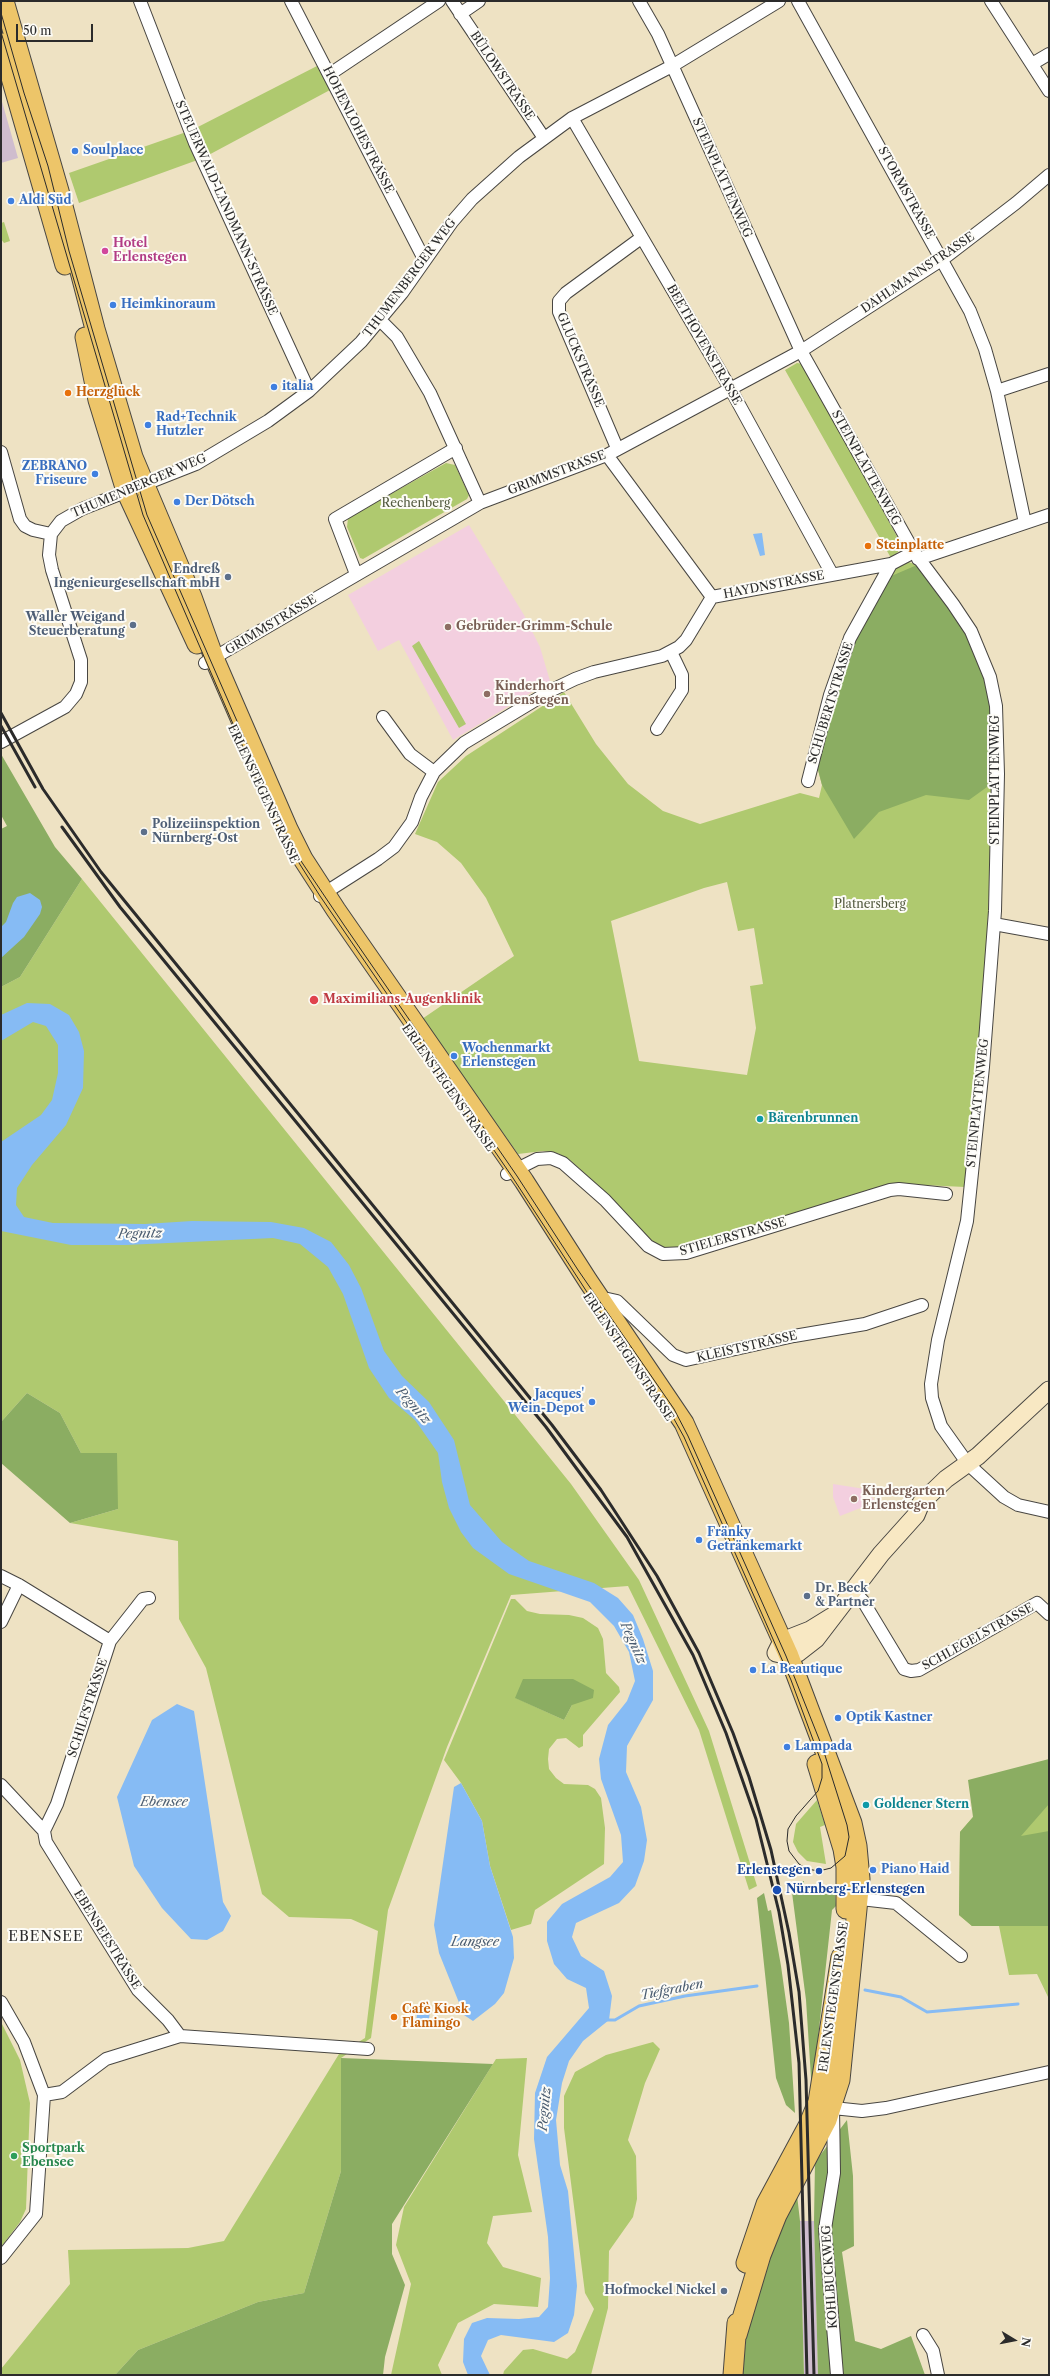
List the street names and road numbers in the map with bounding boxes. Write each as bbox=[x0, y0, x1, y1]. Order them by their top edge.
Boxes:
street label: BÜLOWSTRASSE bbox=[467, 29, 537, 123]
street label: HOHENLOHESTRASSE bbox=[320, 64, 396, 196]
street label: STEUERWALD-LANDMANN-STRASSE bbox=[172, 98, 280, 318]
street label: STEINPLATTENWEG bbox=[689, 116, 755, 240]
street label: STORMSTRASSE bbox=[875, 144, 937, 242]
street label: THUMENBERGER WEG bbox=[361, 216, 459, 340]
street label: DAHLMANNSTRASSE bbox=[859, 230, 977, 316]
street label: BEETHOVENSTRASSE bbox=[664, 282, 744, 408]
street label: GLUCKSTRASSE bbox=[554, 310, 606, 410]
street label: STEINPLATTENWEG bbox=[828, 408, 904, 528]
street label: GRIMMSTRASSE bbox=[506, 448, 608, 498]
street label: THUMENBERGER WEG bbox=[69, 451, 209, 521]
street label: HAYDNSTRASSE bbox=[722, 568, 826, 602]
street label: GRIMMSTRASSE bbox=[223, 592, 319, 658]
street label: SCHUBERTSTRASSE bbox=[806, 640, 856, 766]
street label: STEINPLATTENWEG bbox=[989, 715, 1003, 845]
street label: ERLENSTEGENSTRASSE bbox=[224, 722, 302, 866]
street label: ERLENSTEGENSTRASSE bbox=[399, 1022, 497, 1154]
street label: STEINPLATTENWEG bbox=[964, 1038, 992, 1168]
street label: STIELERSTRASSE bbox=[678, 1215, 788, 1259]
street label: ERLENSTEGENSTRASSE bbox=[580, 1290, 676, 1424]
street label: KLEISTSTRASSE bbox=[695, 1328, 799, 1366]
street label: SCHLEGELSTRASSE bbox=[920, 1600, 1036, 1674]
street label: SCHILFSTRASSE bbox=[65, 1657, 111, 1759]
street label: EBENSEESTRASSE bbox=[70, 1887, 144, 1993]
street label: ERLENSTEGENSTRASSE bbox=[816, 1921, 852, 2073]
street label: KOHLBUCKWEG bbox=[819, 2225, 841, 2329]

